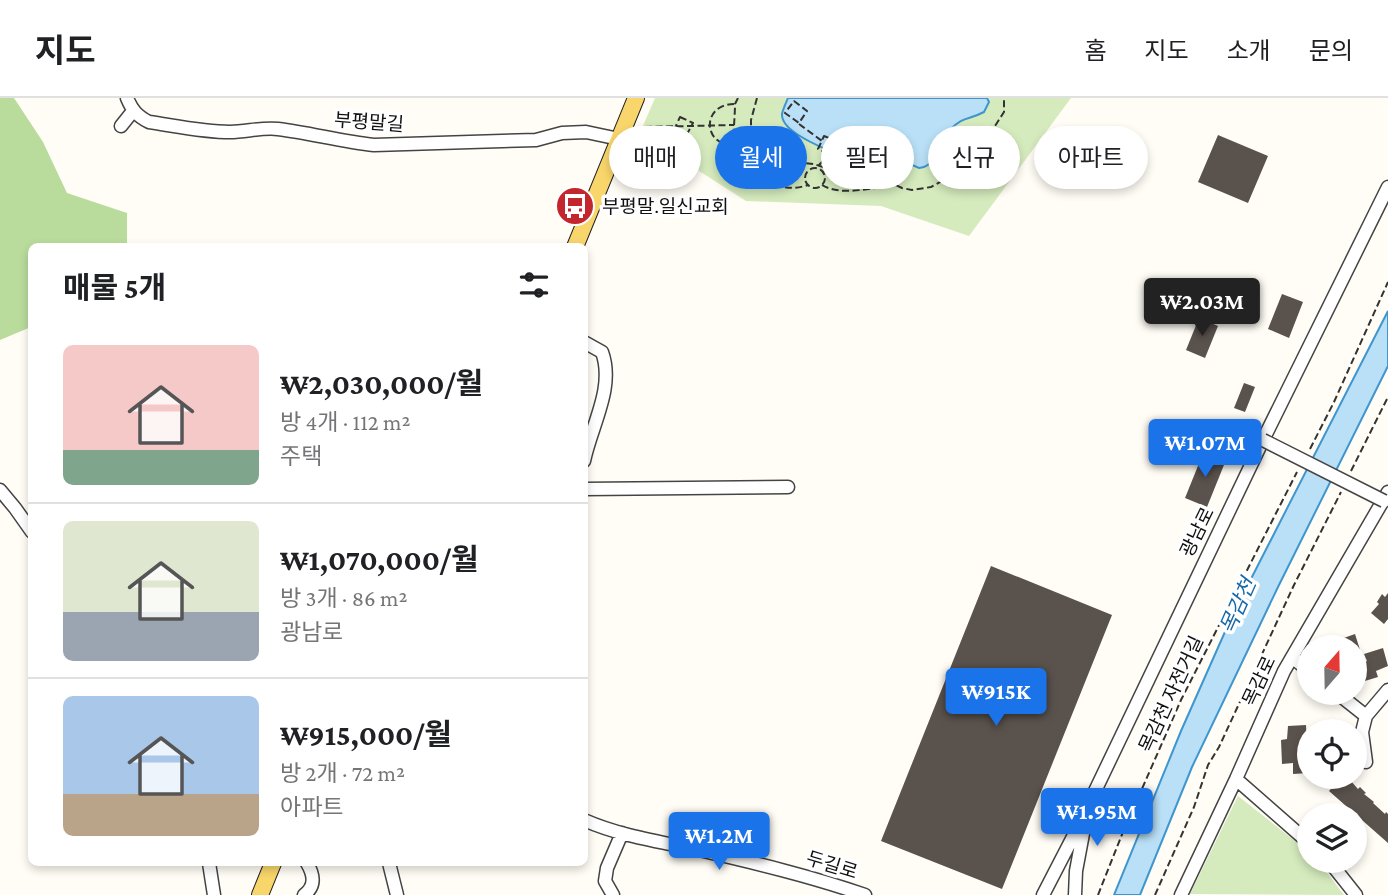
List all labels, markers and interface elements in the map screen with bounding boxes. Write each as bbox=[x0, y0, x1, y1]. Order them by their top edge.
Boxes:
text: 지도 bbox=[35, 32, 96, 69]
text: 홈 bbox=[1084, 37, 1106, 64]
text: 지도 bbox=[1144, 37, 1189, 64]
text: 소개 bbox=[1227, 37, 1271, 64]
text: 문의 bbox=[1309, 37, 1353, 64]
street label: 부평말길 bbox=[333, 109, 405, 135]
chip: 매매 bbox=[609, 126, 701, 189]
chip: 월세 bbox=[715, 126, 807, 189]
chip: 필터 bbox=[821, 126, 914, 189]
chip: 신규 bbox=[928, 126, 1020, 189]
chip: 아파트 bbox=[1034, 126, 1148, 189]
bus stop icon: 부평말.일신교회 bbox=[554, 185, 596, 227]
place label: 부평말.일신교회 bbox=[602, 196, 729, 217]
icon: filters bbox=[515, 266, 553, 304]
text: 매물 5개 bbox=[63, 271, 166, 304]
pin: ₩2.03M bbox=[1145, 278, 1259, 338]
text: ₩2.03M bbox=[1160, 288, 1244, 314]
text: ₩2,030,000/월 bbox=[280, 367, 483, 400]
icon: home bbox=[119, 373, 203, 457]
text: 방 4개 · 112 m² bbox=[280, 409, 411, 435]
pin: ₩1.07M bbox=[1148, 420, 1262, 479]
text: ₩1.07M bbox=[1165, 429, 1245, 455]
text: 주택 bbox=[280, 443, 322, 469]
street label: 광남로 bbox=[1176, 504, 1218, 560]
text: ₩1,070,000/월 bbox=[280, 543, 479, 576]
icon: home bbox=[119, 549, 203, 633]
water label: 목감천 bbox=[1215, 572, 1262, 637]
text: 방 3개 · 86 m² bbox=[280, 585, 408, 611]
text: 광남로 bbox=[280, 619, 343, 645]
street label: 목감천 자전거길 bbox=[1135, 632, 1207, 756]
north arrow bbox=[1297, 635, 1367, 705]
map controls bbox=[1297, 635, 1367, 873]
street label: 목감로 bbox=[1238, 653, 1280, 709]
pin: ₩915K bbox=[947, 668, 1045, 728]
text: ₩915K bbox=[962, 678, 1030, 704]
text: ₩915,000/월 bbox=[280, 718, 452, 751]
button: locate bbox=[1297, 719, 1367, 789]
icon: home bbox=[119, 724, 203, 808]
text: 방 2개 · 72 m² bbox=[280, 760, 405, 786]
pin: ₩1.95M bbox=[1040, 788, 1154, 848]
text: 아파트 bbox=[280, 794, 343, 820]
text: ₩1.95M bbox=[1057, 798, 1137, 824]
button: layers bbox=[1297, 803, 1367, 873]
pin: ₩1.2M bbox=[670, 812, 768, 872]
text: ₩1.2M bbox=[685, 822, 753, 848]
street label: 두길로 bbox=[804, 847, 860, 883]

